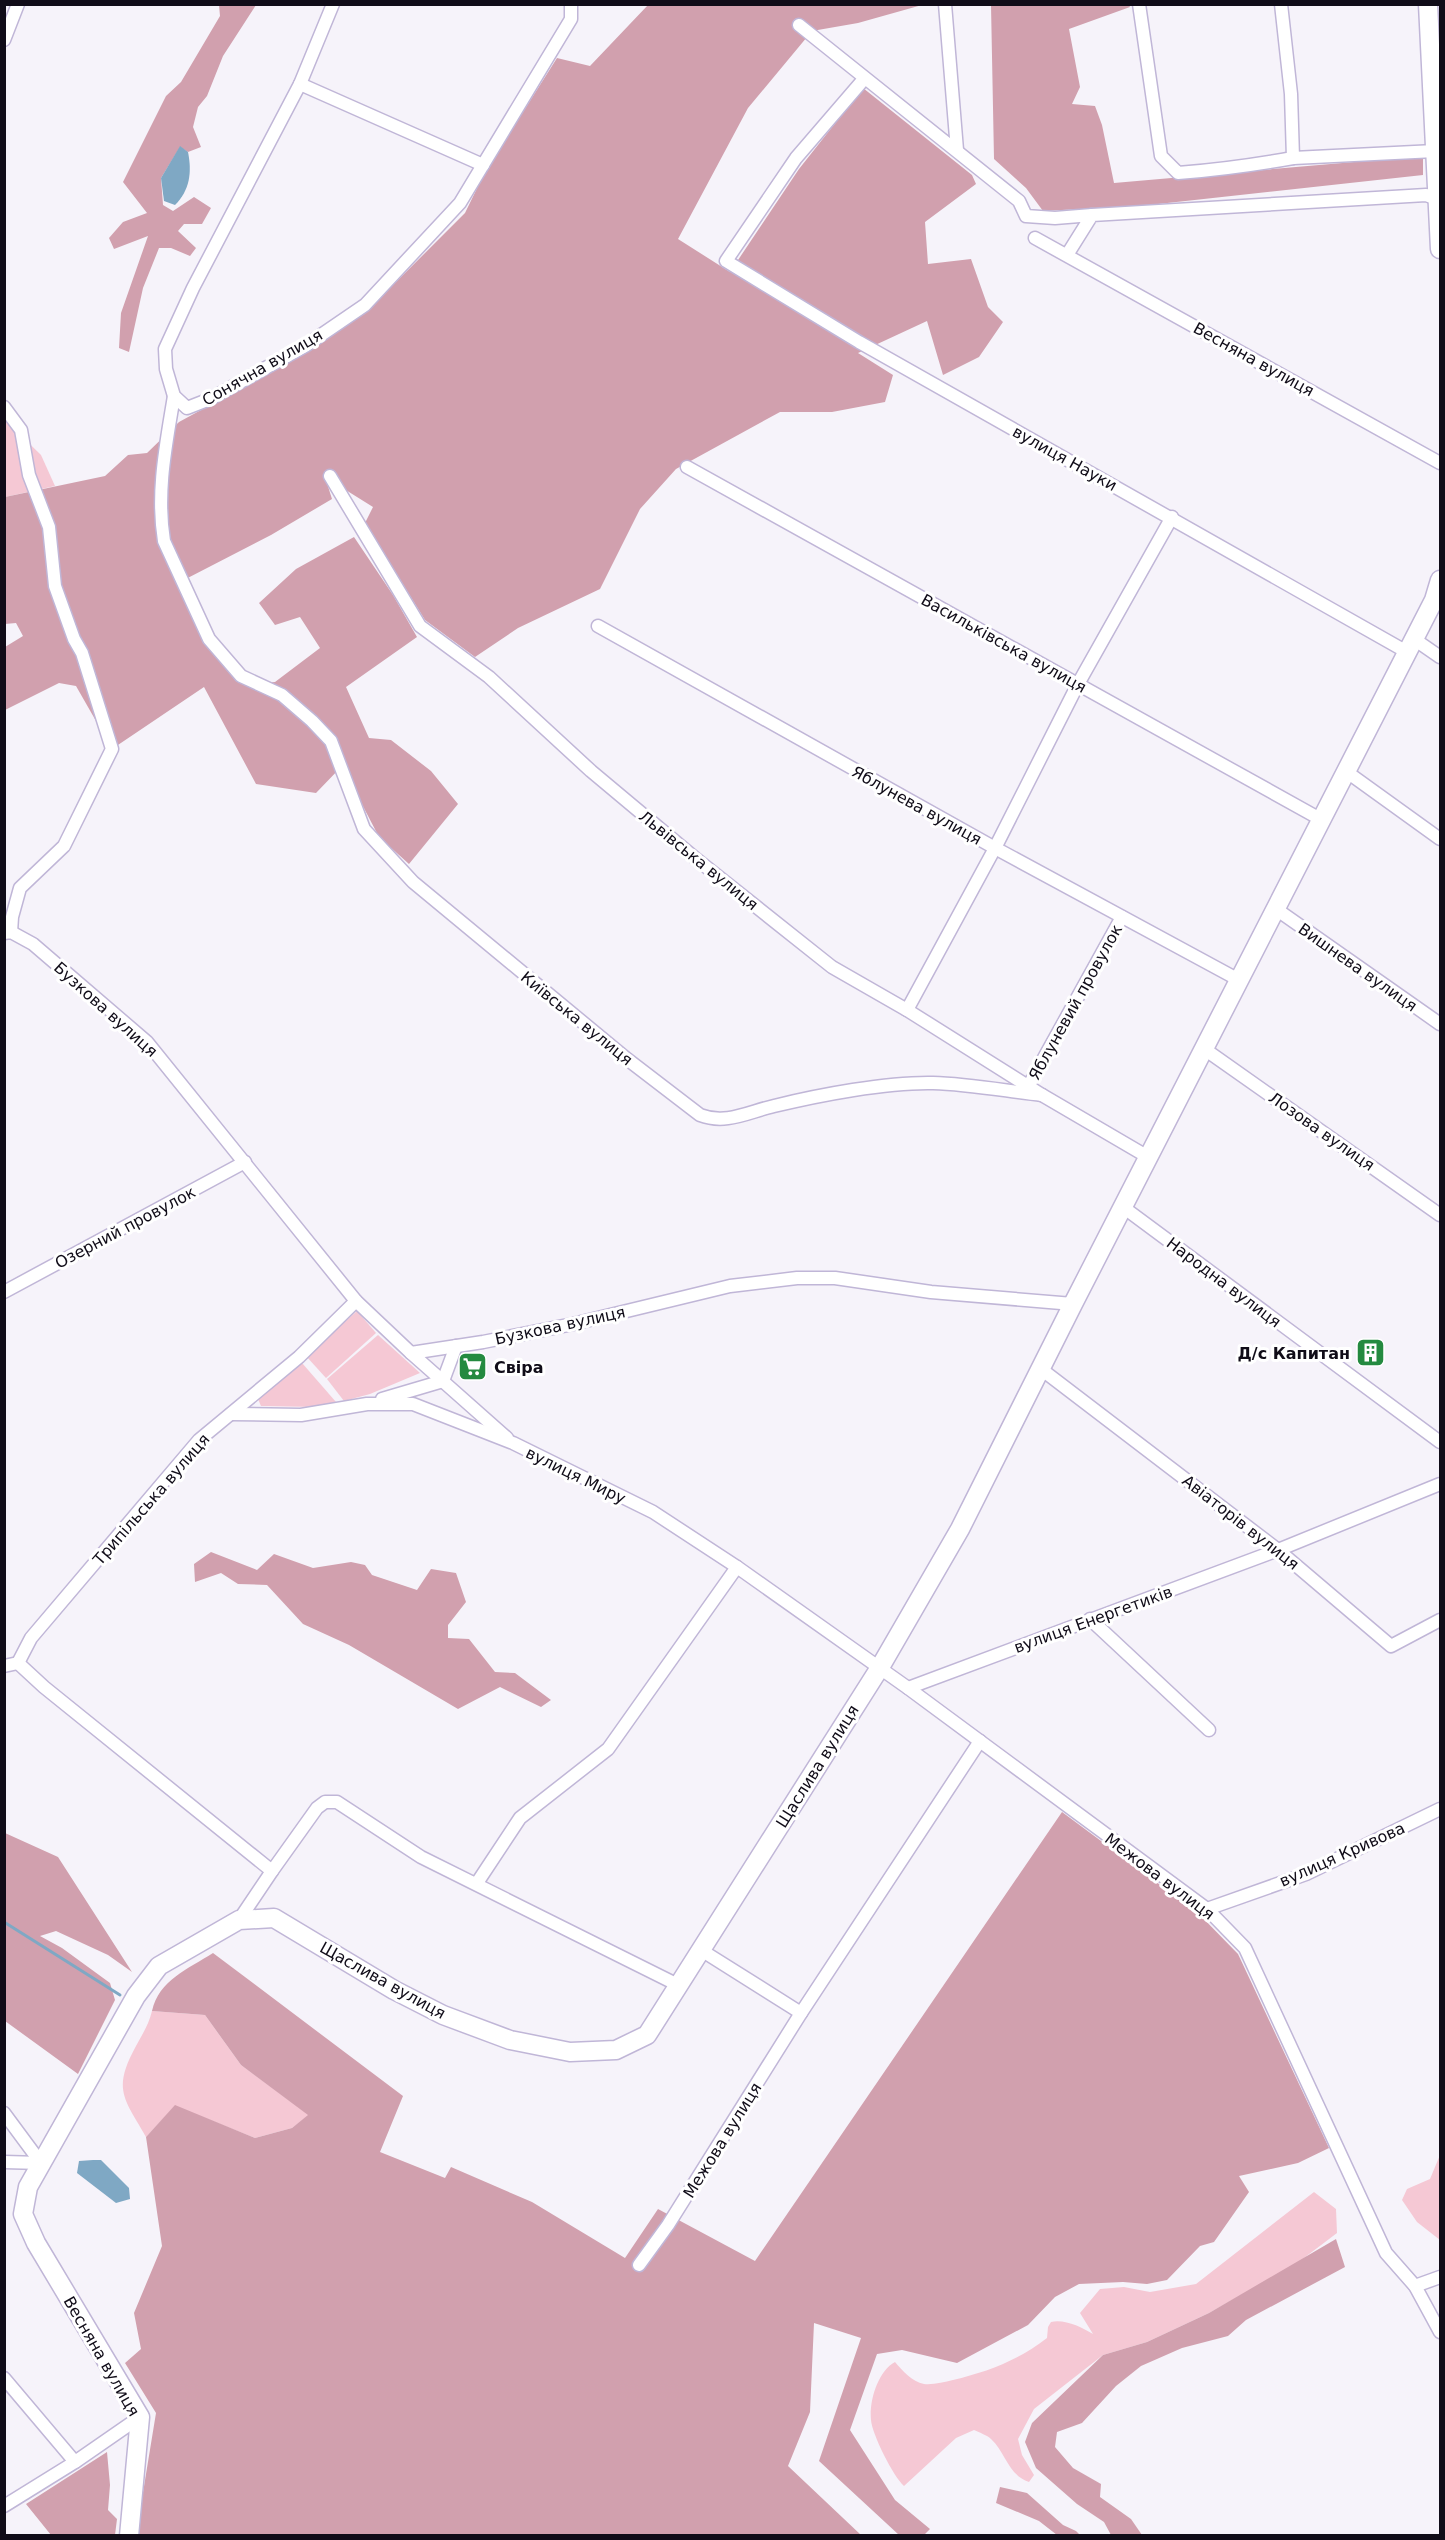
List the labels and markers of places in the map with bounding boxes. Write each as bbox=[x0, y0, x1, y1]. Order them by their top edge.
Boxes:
building icon: Д/с Капитан bbox=[1355, 1337, 1387, 1369]
place label: Д/с Капитан bbox=[1238, 1344, 1350, 1363]
supermarket icon: Свіра bbox=[457, 1351, 489, 1383]
place label: Свіра bbox=[494, 1358, 544, 1377]

